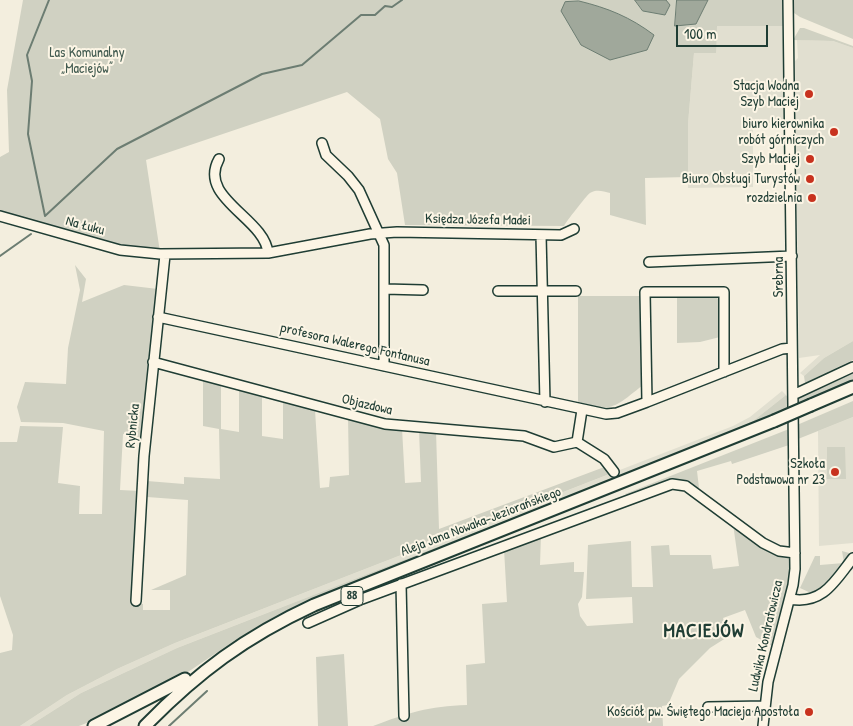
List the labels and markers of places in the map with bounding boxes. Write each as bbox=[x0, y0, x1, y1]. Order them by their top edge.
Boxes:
place label: Stacja Wodna Szyb Maciej bbox=[733, 78, 799, 110]
marker: Stacja Wodna Szyb Maciej bbox=[803, 88, 815, 100]
place label: biuro kierownika robót górniczych bbox=[738, 116, 824, 148]
marker: biuro kierownika robót górniczych bbox=[828, 126, 840, 138]
place label: Szyb Maciej bbox=[741, 151, 800, 167]
marker: Szyb Maciej bbox=[804, 153, 816, 165]
place label: Biuro Obsługi Turystów bbox=[682, 171, 800, 187]
marker: Biuro Obsługi Turystów bbox=[804, 173, 816, 185]
place label: rozdzielnia bbox=[746, 190, 802, 206]
marker: rozdzielnia bbox=[806, 192, 818, 204]
place label: Szkoła Podstawowa nr 23 bbox=[736, 456, 825, 488]
marker: Szkoła Podstawowa nr 23 bbox=[829, 466, 841, 478]
place label: Kościół pw. Świętego Macieja Apostoła bbox=[607, 704, 799, 720]
marker: Kościół pw. Świętego Macieja Apostoła bbox=[803, 706, 815, 718]

